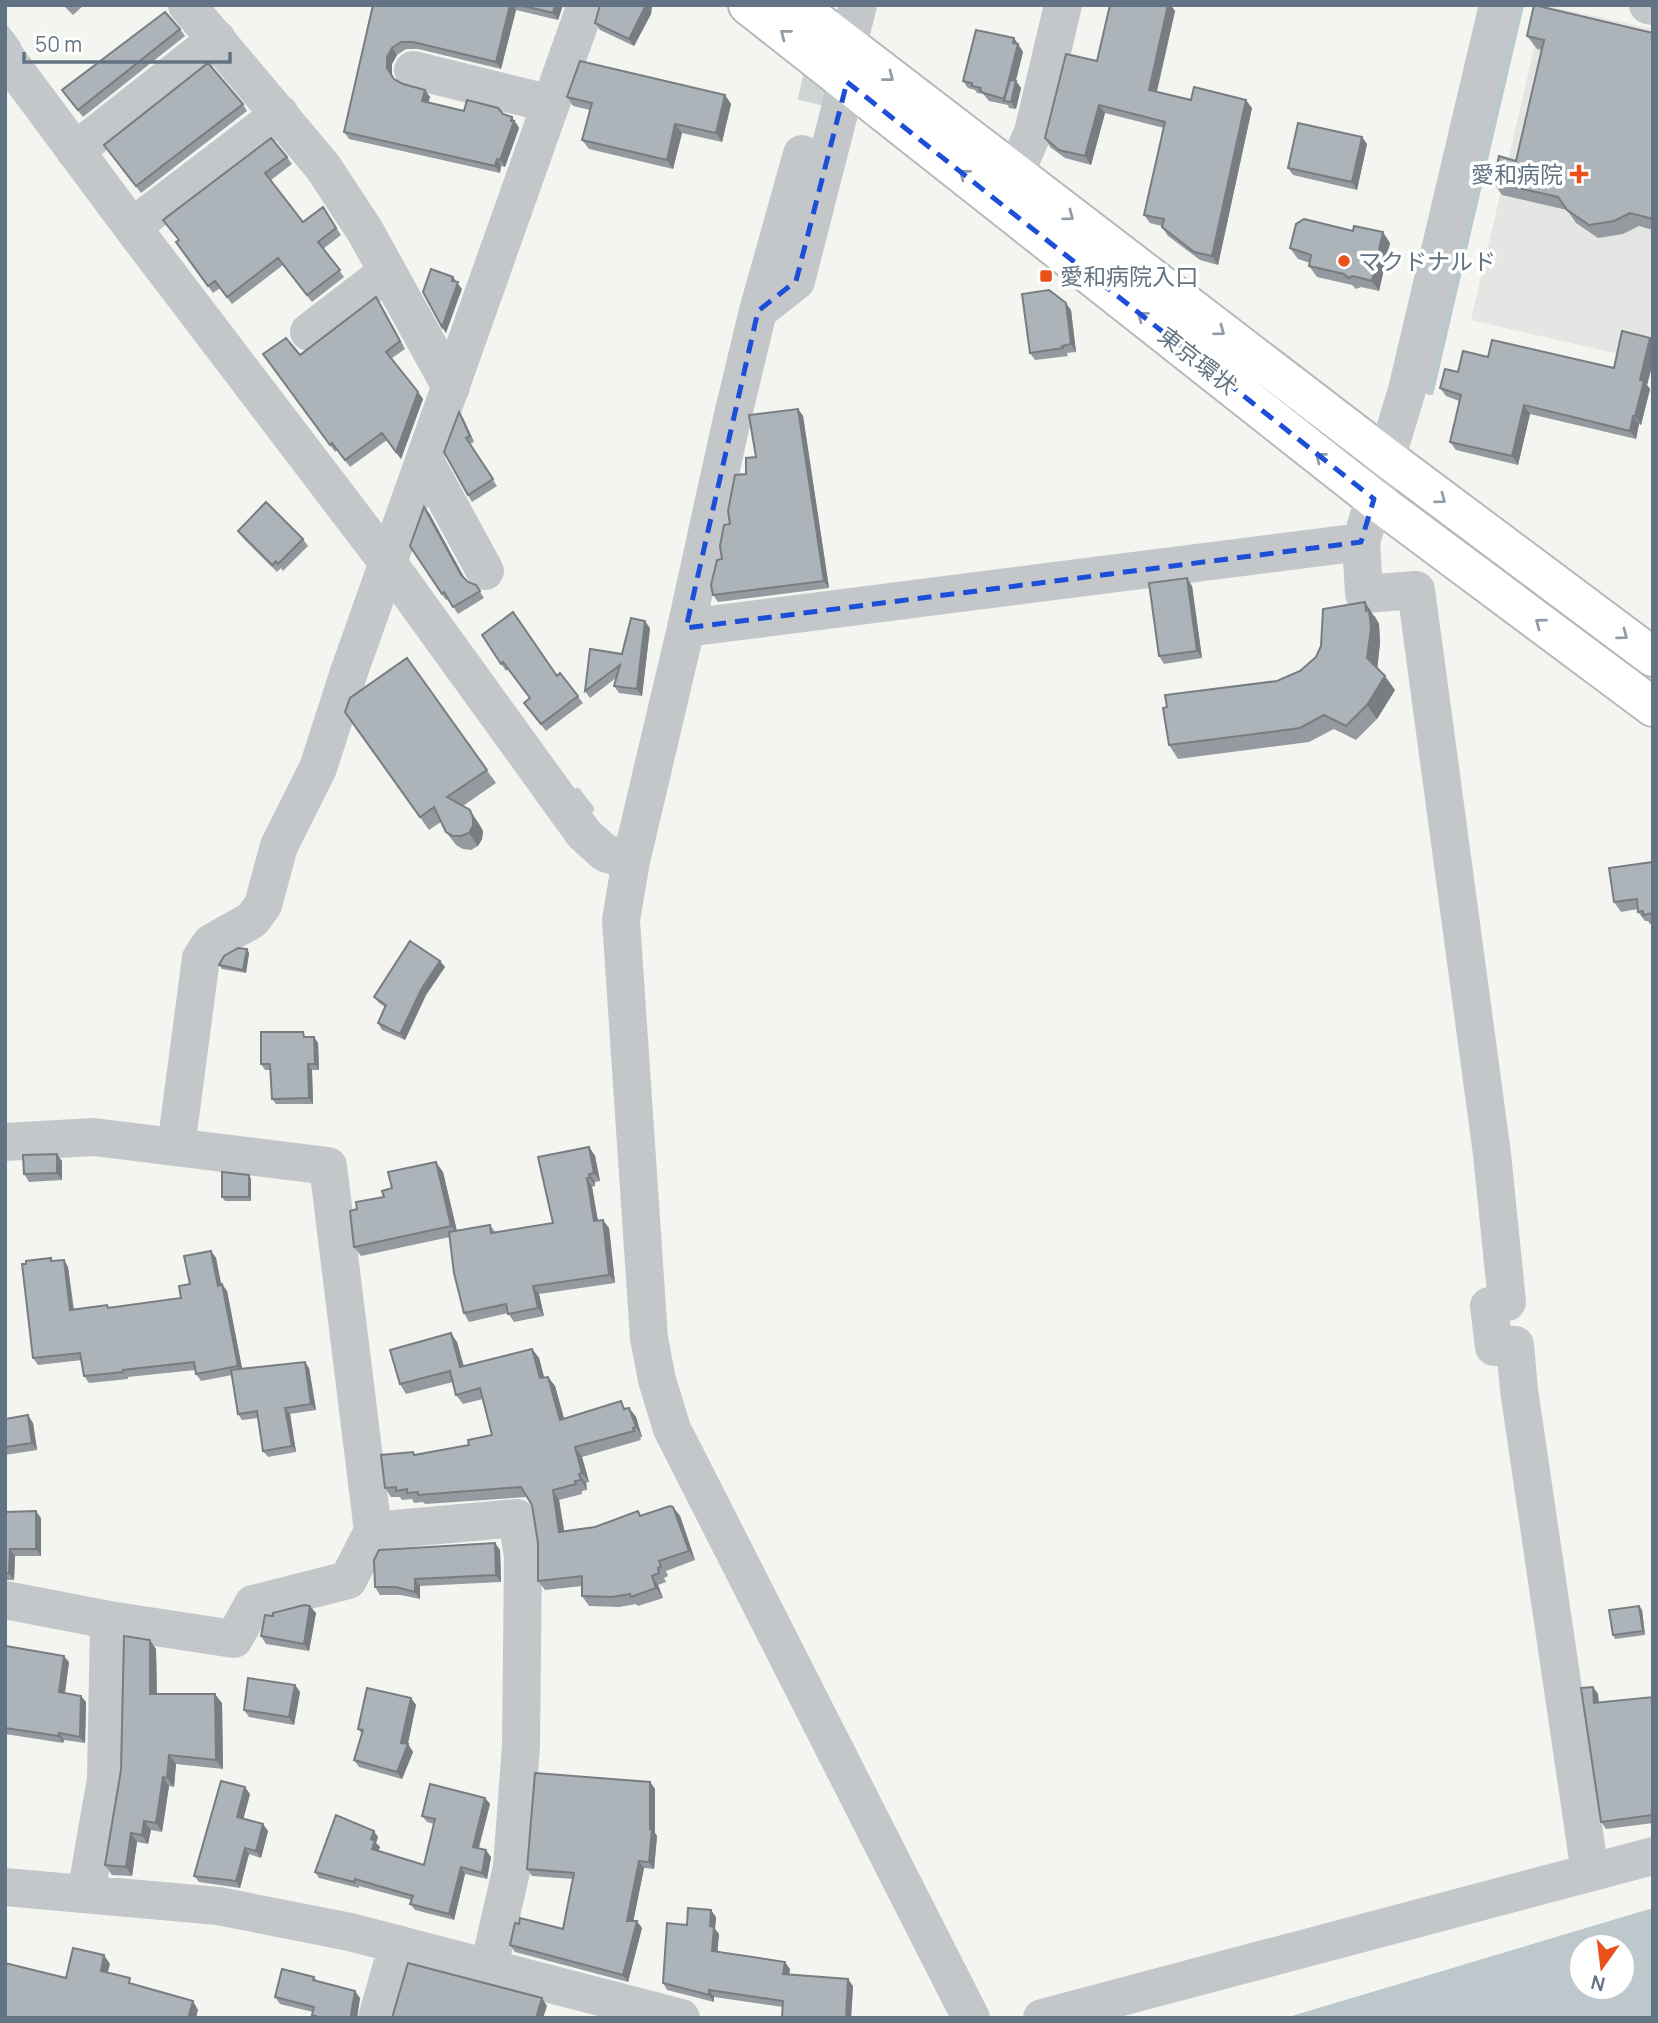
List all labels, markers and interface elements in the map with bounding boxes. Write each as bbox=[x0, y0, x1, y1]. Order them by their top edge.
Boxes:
scale bar bbox=[24, 21, 231, 65]
one-way arrow bbox=[780, 29, 793, 42]
text: 50 m bbox=[35, 30, 82, 58]
one-way arrow bbox=[882, 68, 894, 81]
place label: 愛和病院 bbox=[1471, 158, 1563, 190]
marker: 愛和病院 bbox=[1569, 164, 1589, 184]
one-way arrow bbox=[959, 170, 971, 183]
one-way arrow bbox=[1062, 207, 1074, 220]
place label: マクドナルド bbox=[1358, 245, 1496, 277]
marker: マクドナルド bbox=[1336, 253, 1352, 269]
place label: 愛和病院入口 bbox=[1060, 260, 1198, 292]
marker: 愛和病院入口 bbox=[1038, 268, 1054, 284]
one-way arrow bbox=[1137, 311, 1150, 324]
street label: 東京環状 bbox=[1152, 319, 1244, 401]
one-way arrow bbox=[1212, 322, 1224, 335]
one-way arrow bbox=[1316, 453, 1329, 465]
one-way arrow bbox=[1434, 490, 1446, 503]
one-way arrow bbox=[1535, 619, 1548, 631]
one-way arrow bbox=[1616, 627, 1628, 640]
north arrow bbox=[1567, 1932, 1637, 2002]
text: N bbox=[1588, 1969, 1608, 1998]

